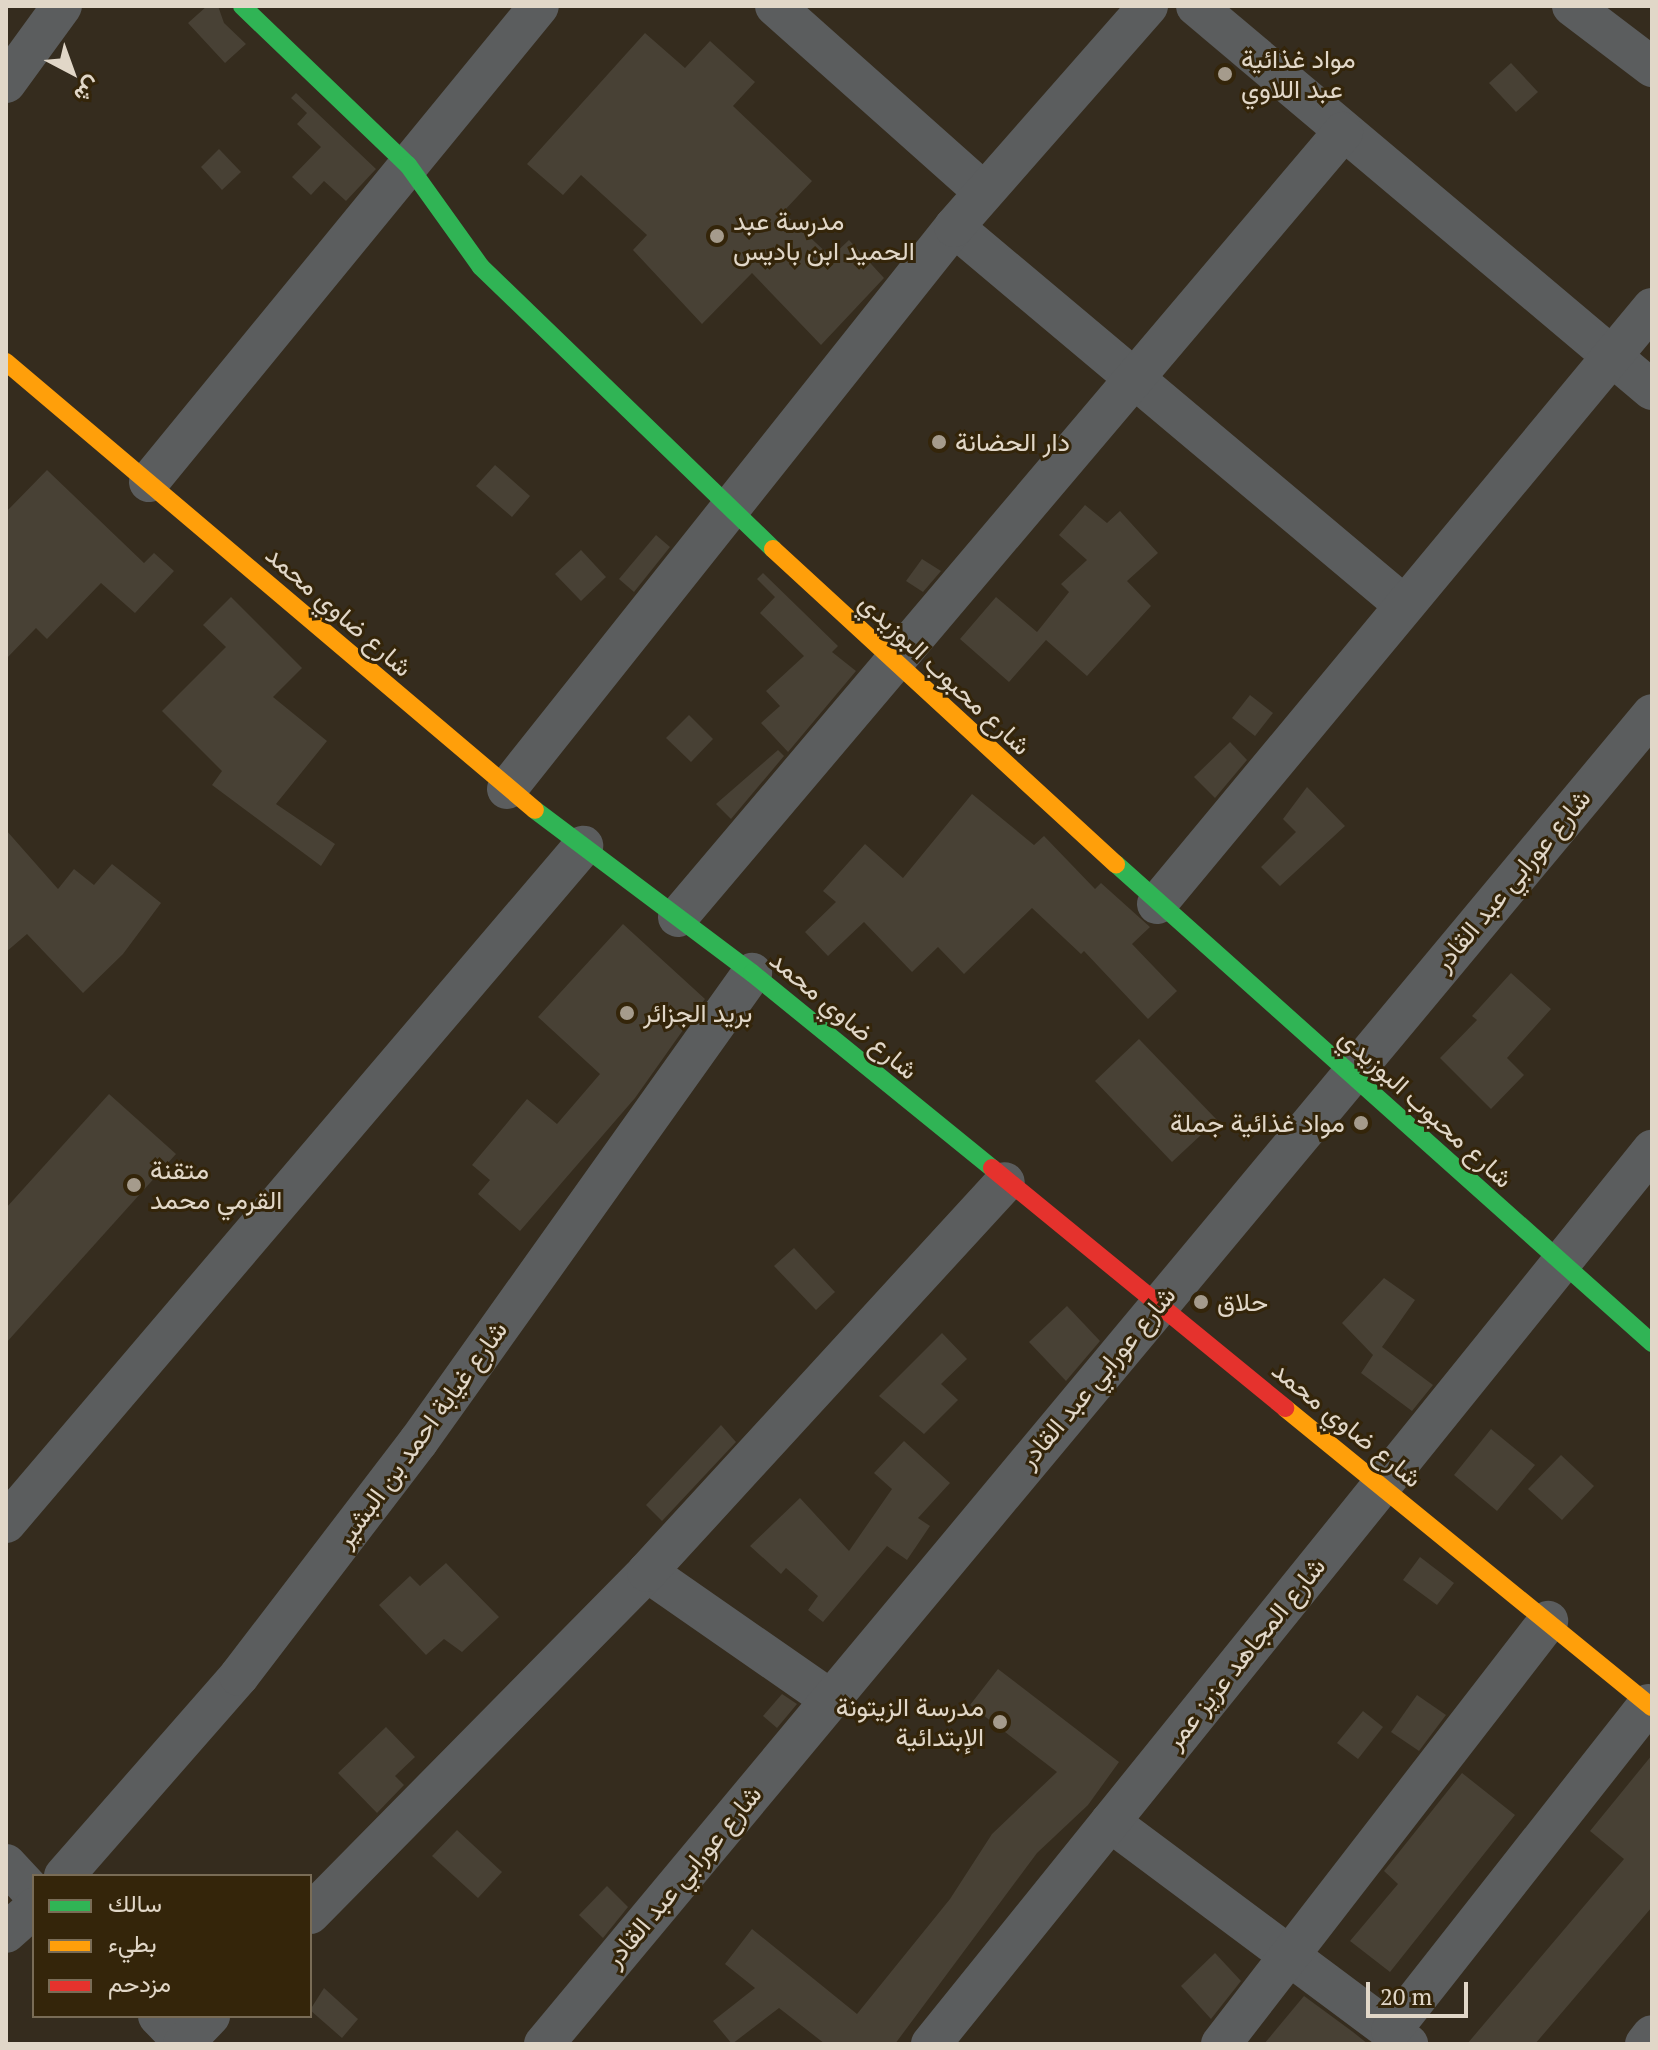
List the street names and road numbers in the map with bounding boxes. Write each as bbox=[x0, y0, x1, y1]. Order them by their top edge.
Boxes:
street label: شارع ضاوي محمد bbox=[259, 539, 419, 683]
street label: شارع محبوب البوزيدي bbox=[853, 587, 1037, 761]
street label: شارع عورابي عبد القادر bbox=[1427, 783, 1597, 977]
street label: شارع ضاوي محمد bbox=[764, 944, 924, 1086]
street label: شارع محبوب البوزيدي bbox=[1333, 1022, 1519, 1194]
street label: شارع عورابي عبد القادر bbox=[1012, 1280, 1182, 1474]
street label: شارع غيابة احمد بن البشير bbox=[328, 1315, 514, 1553]
street label: شارع ضاوي محمد bbox=[1266, 1354, 1428, 1494]
street label: شارع المجاهد عزيز عمر bbox=[1158, 1551, 1332, 1755]
street label: شارع عورابي عبد القادر bbox=[598, 1779, 768, 1973]

